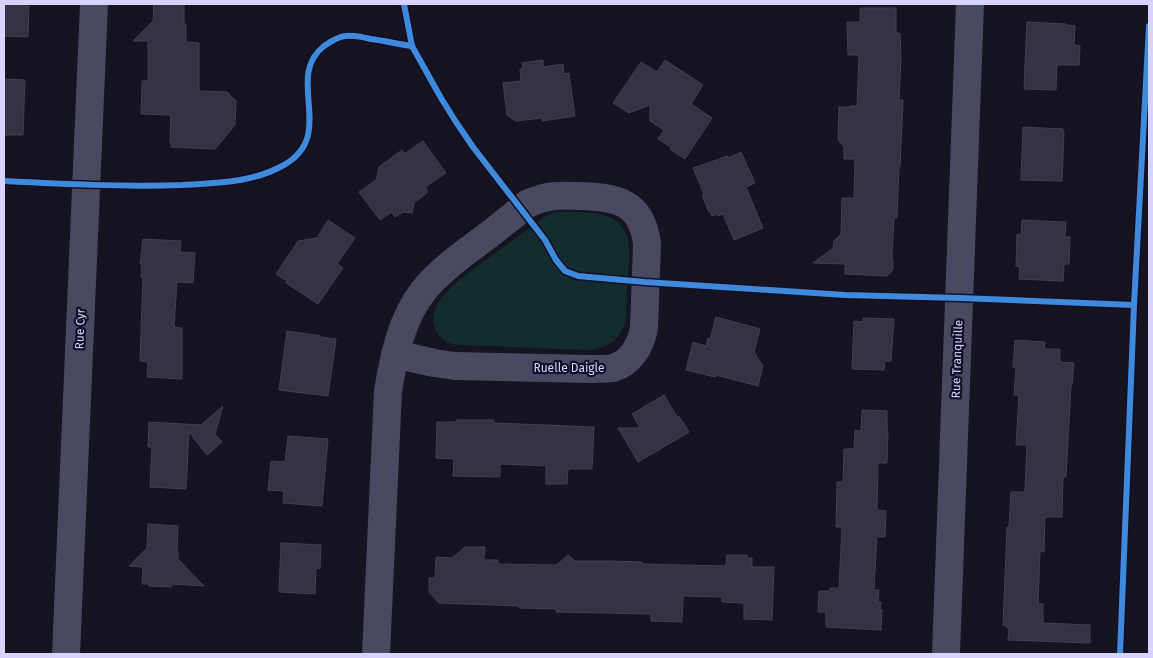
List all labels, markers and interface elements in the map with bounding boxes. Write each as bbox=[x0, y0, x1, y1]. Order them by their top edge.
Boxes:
street label: Rue Cyr bbox=[72, 308, 88, 350]
street label: Rue Tranquille bbox=[949, 319, 965, 399]
street label: Ruelle Daigle bbox=[533, 361, 605, 375]

